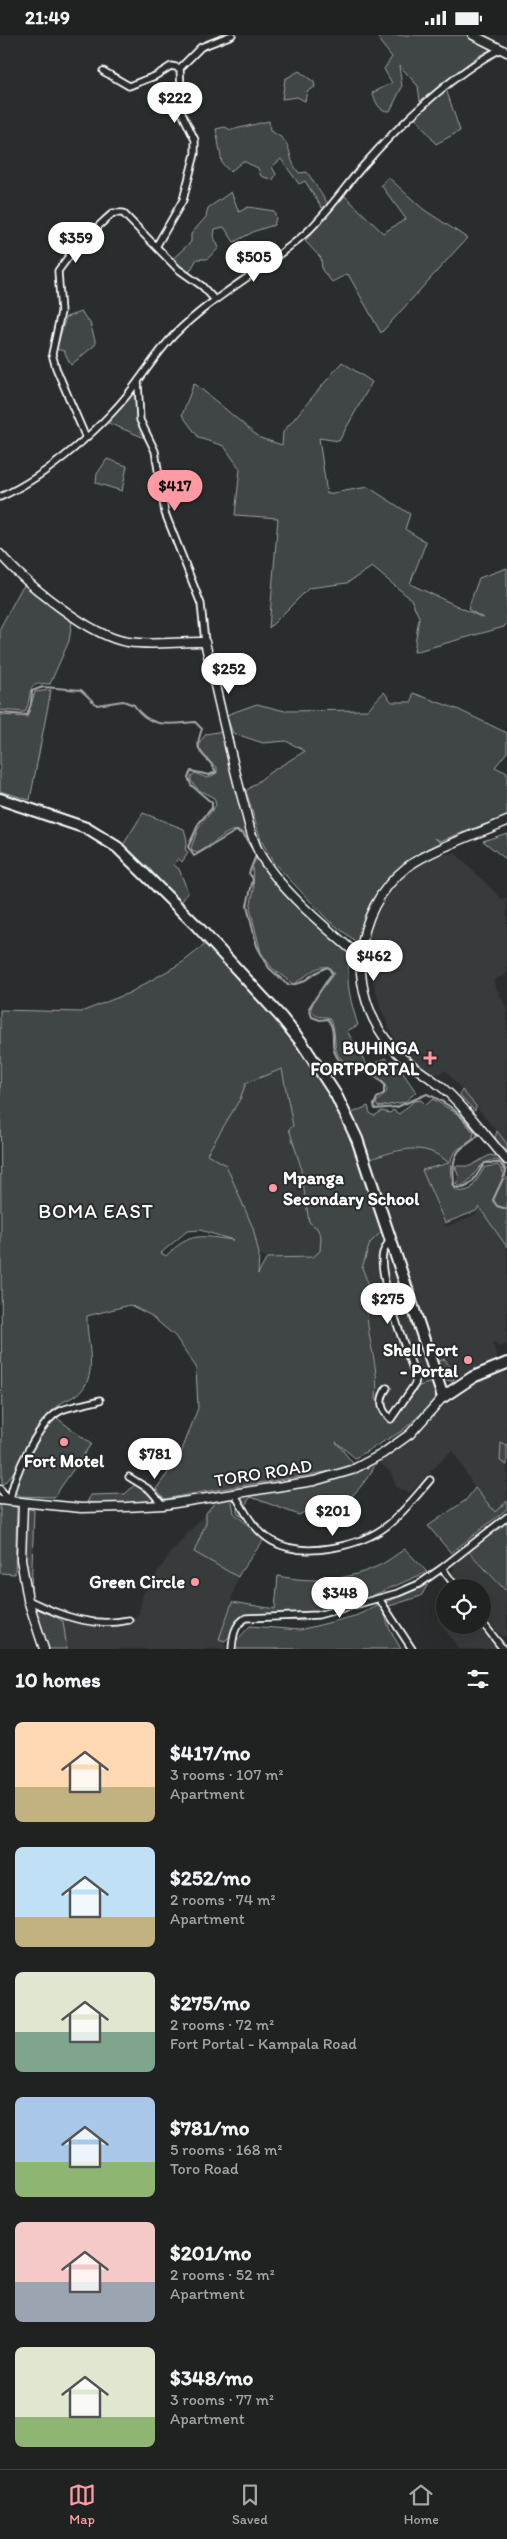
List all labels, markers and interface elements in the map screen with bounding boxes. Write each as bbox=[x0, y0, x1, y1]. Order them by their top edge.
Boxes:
text: 21:49 bbox=[25, 6, 70, 29]
pin: $222 bbox=[145, 81, 205, 124]
text: $222 bbox=[158, 88, 192, 107]
pin: $359 bbox=[46, 221, 106, 264]
text: $359 bbox=[59, 228, 93, 247]
pin: $505 bbox=[224, 241, 284, 283]
text: $505 bbox=[237, 247, 271, 266]
pin: $417 bbox=[145, 469, 205, 512]
text: $417 bbox=[158, 476, 192, 495]
pin: $252 bbox=[199, 653, 259, 695]
text: $252 bbox=[212, 659, 246, 678]
pin: $462 bbox=[344, 939, 404, 982]
text: $462 bbox=[357, 946, 391, 965]
place label: BUHINGA FORTPORTAL bbox=[310, 1037, 420, 1080]
marker: BUHINGA FORTPORTAL bbox=[423, 1051, 437, 1065]
place label: Mpanga Secondary School bbox=[283, 1167, 420, 1210]
marker: Mpanga Secondary School bbox=[267, 1182, 279, 1194]
district label: BOMA EAST bbox=[38, 1199, 154, 1223]
pin: $275 bbox=[358, 1283, 418, 1325]
text: $275 bbox=[372, 1289, 404, 1308]
place label: Shell Fort - Portal bbox=[383, 1339, 459, 1382]
marker: Shell Fort - Portal bbox=[462, 1354, 474, 1366]
marker: Fort Motel bbox=[58, 1436, 70, 1448]
pin: $781 bbox=[125, 1437, 185, 1480]
text: $781 bbox=[139, 1444, 171, 1463]
place label: Fort Motel bbox=[24, 1450, 105, 1472]
street label: TORO ROAD bbox=[213, 1454, 314, 1492]
pin: $201 bbox=[303, 1495, 363, 1537]
text: $201 bbox=[316, 1501, 350, 1520]
place label: Green Circle bbox=[89, 1571, 185, 1593]
marker: Green Circle bbox=[189, 1576, 201, 1588]
pin: $348 bbox=[310, 1577, 370, 1619]
map controls bbox=[436, 1579, 491, 1634]
button: locate bbox=[436, 1579, 491, 1634]
text: $348 bbox=[322, 1583, 358, 1602]
icon: filters bbox=[464, 1665, 492, 1693]
text: 10 homes bbox=[15, 1667, 101, 1692]
text: $417/mo bbox=[170, 1740, 251, 1765]
icon: home bbox=[55, 1742, 115, 1802]
text: 3 rooms · 107 m² bbox=[170, 1765, 283, 1784]
text: Apartment bbox=[170, 1784, 245, 1803]
text: $252/mo bbox=[170, 1865, 251, 1890]
icon: home bbox=[55, 1867, 115, 1927]
text: 2 rooms · 74 m² bbox=[170, 1890, 275, 1909]
text: Apartment bbox=[170, 1909, 245, 1928]
text: $275/mo bbox=[170, 1990, 250, 2015]
icon: home bbox=[55, 1992, 115, 2052]
text: 2 rooms · 72 m² bbox=[170, 2015, 274, 2034]
text: Fort Portal - Kampala Road bbox=[170, 2034, 357, 2053]
text: $781/mo bbox=[170, 2115, 249, 2140]
icon: home bbox=[55, 2117, 115, 2177]
text: 5 rooms · 168 m² bbox=[170, 2140, 283, 2159]
text: Toro Road bbox=[170, 2159, 239, 2178]
text: $201/mo bbox=[170, 2240, 252, 2265]
icon: home bbox=[55, 2242, 115, 2302]
text: 2 rooms · 52 m² bbox=[170, 2265, 275, 2284]
text: Apartment bbox=[170, 2284, 245, 2303]
text: $348/mo bbox=[170, 2365, 253, 2390]
icon: home bbox=[55, 2367, 115, 2427]
text: 3 rooms · 77 m² bbox=[170, 2390, 274, 2409]
text: Apartment bbox=[170, 2409, 245, 2428]
tab: Map bbox=[68, 2481, 96, 2528]
tab: Saved bbox=[232, 2481, 268, 2528]
tab: Home bbox=[404, 2481, 439, 2528]

